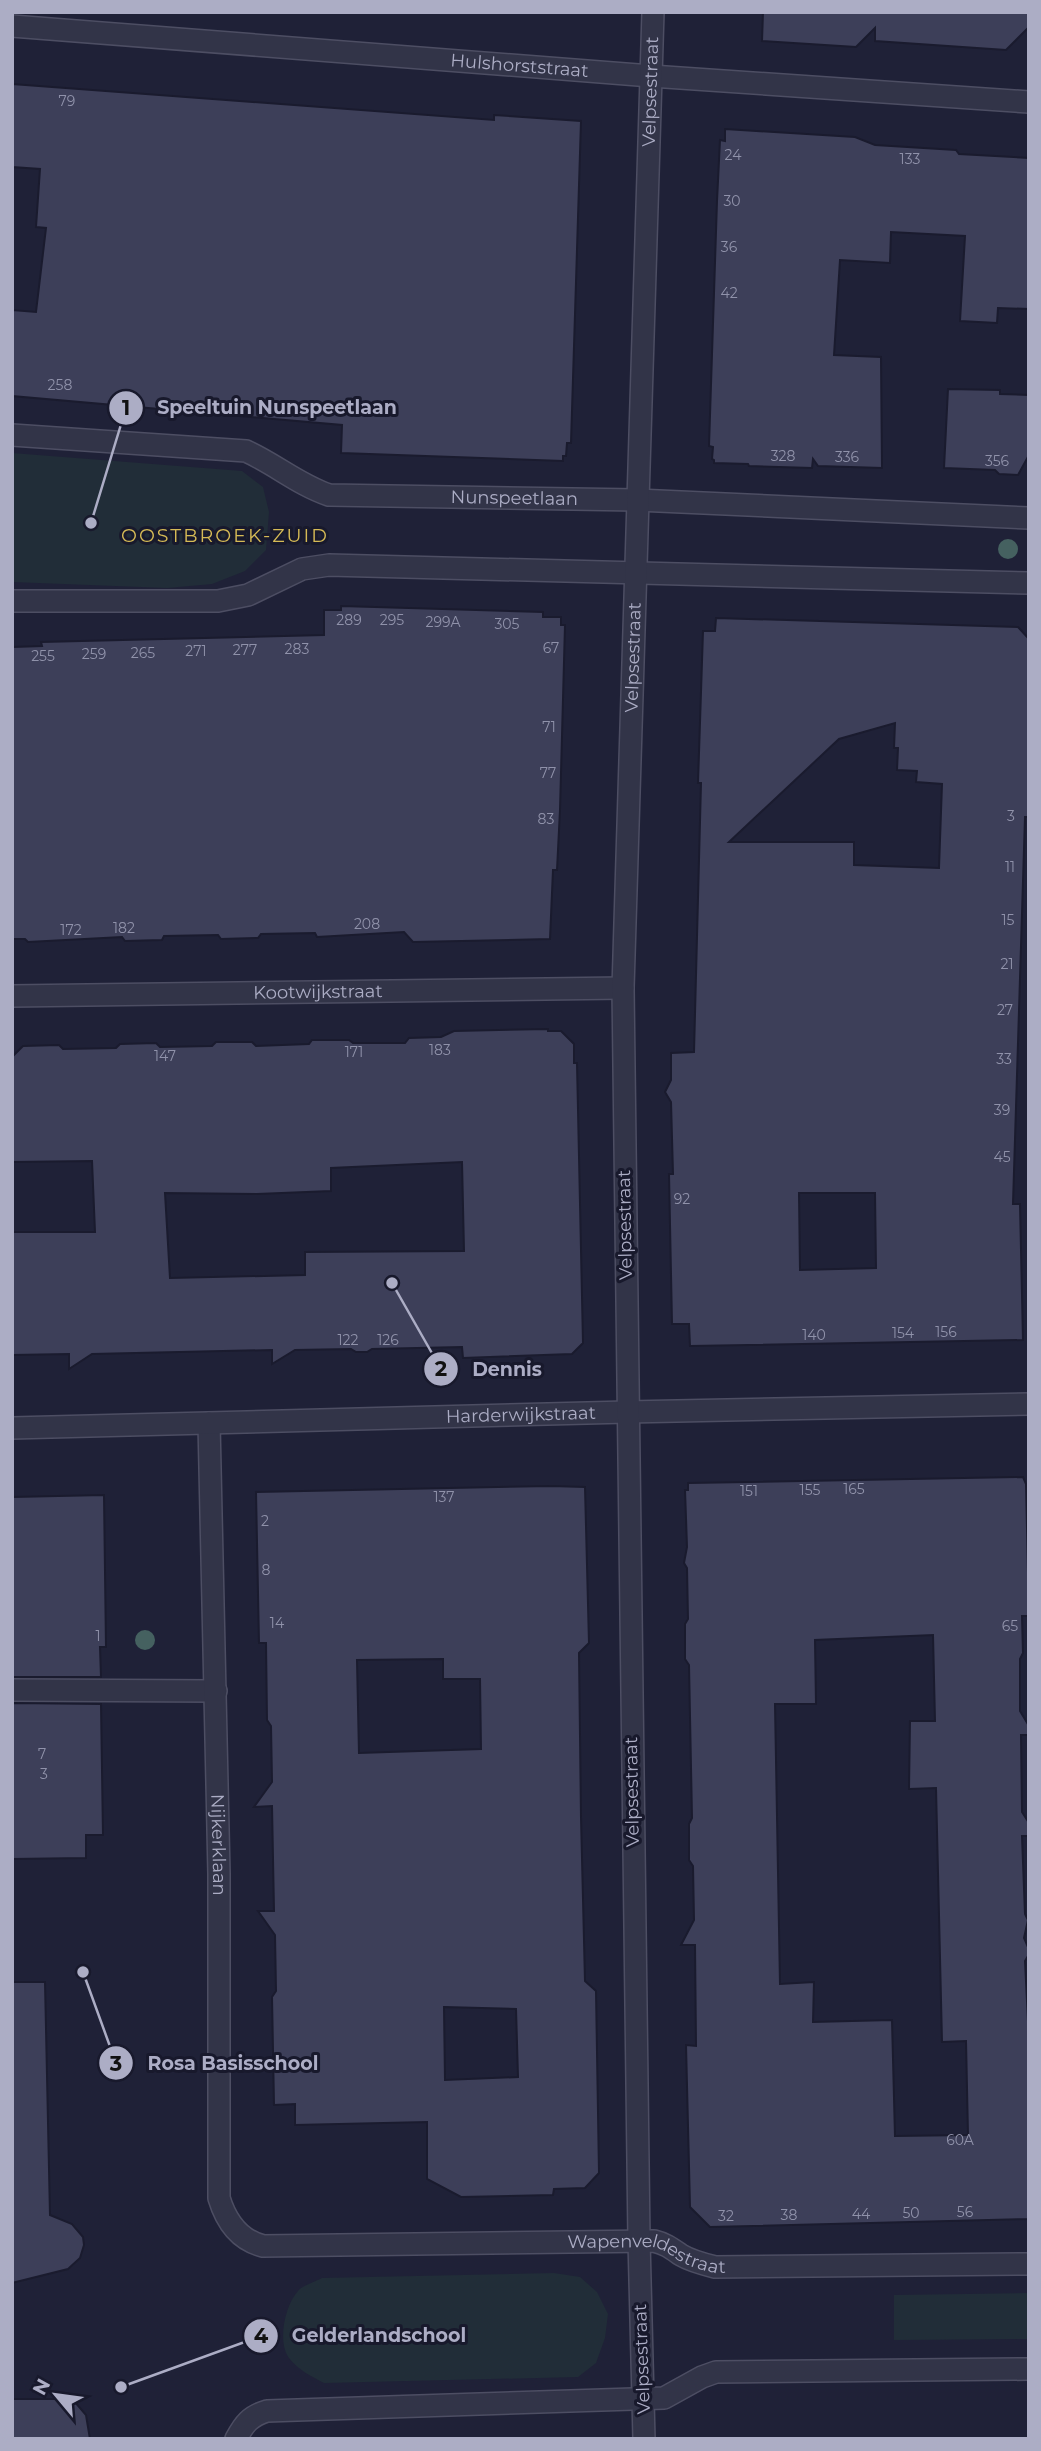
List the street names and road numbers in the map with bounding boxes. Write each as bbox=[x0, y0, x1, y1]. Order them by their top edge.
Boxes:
street label: Velpsestraat bbox=[638, 36, 663, 147]
street label: Hulshorststraat bbox=[450, 49, 589, 82]
street label: Nunspeetlaan bbox=[451, 486, 578, 510]
street label: Velpsestraat bbox=[620, 602, 646, 713]
street label: Kootwijkstraat bbox=[253, 980, 383, 1004]
street label: Velpsestraat bbox=[613, 1170, 637, 1280]
street label: Harderwijkstraat bbox=[446, 1402, 596, 1428]
street label: Velpsestraat bbox=[620, 1737, 644, 1847]
street label: Nijkerklaan bbox=[206, 1794, 230, 1896]
street label: Wapenveldestraat bbox=[567, 2230, 726, 2279]
street label: Velpsestraat bbox=[629, 2304, 655, 2414]

